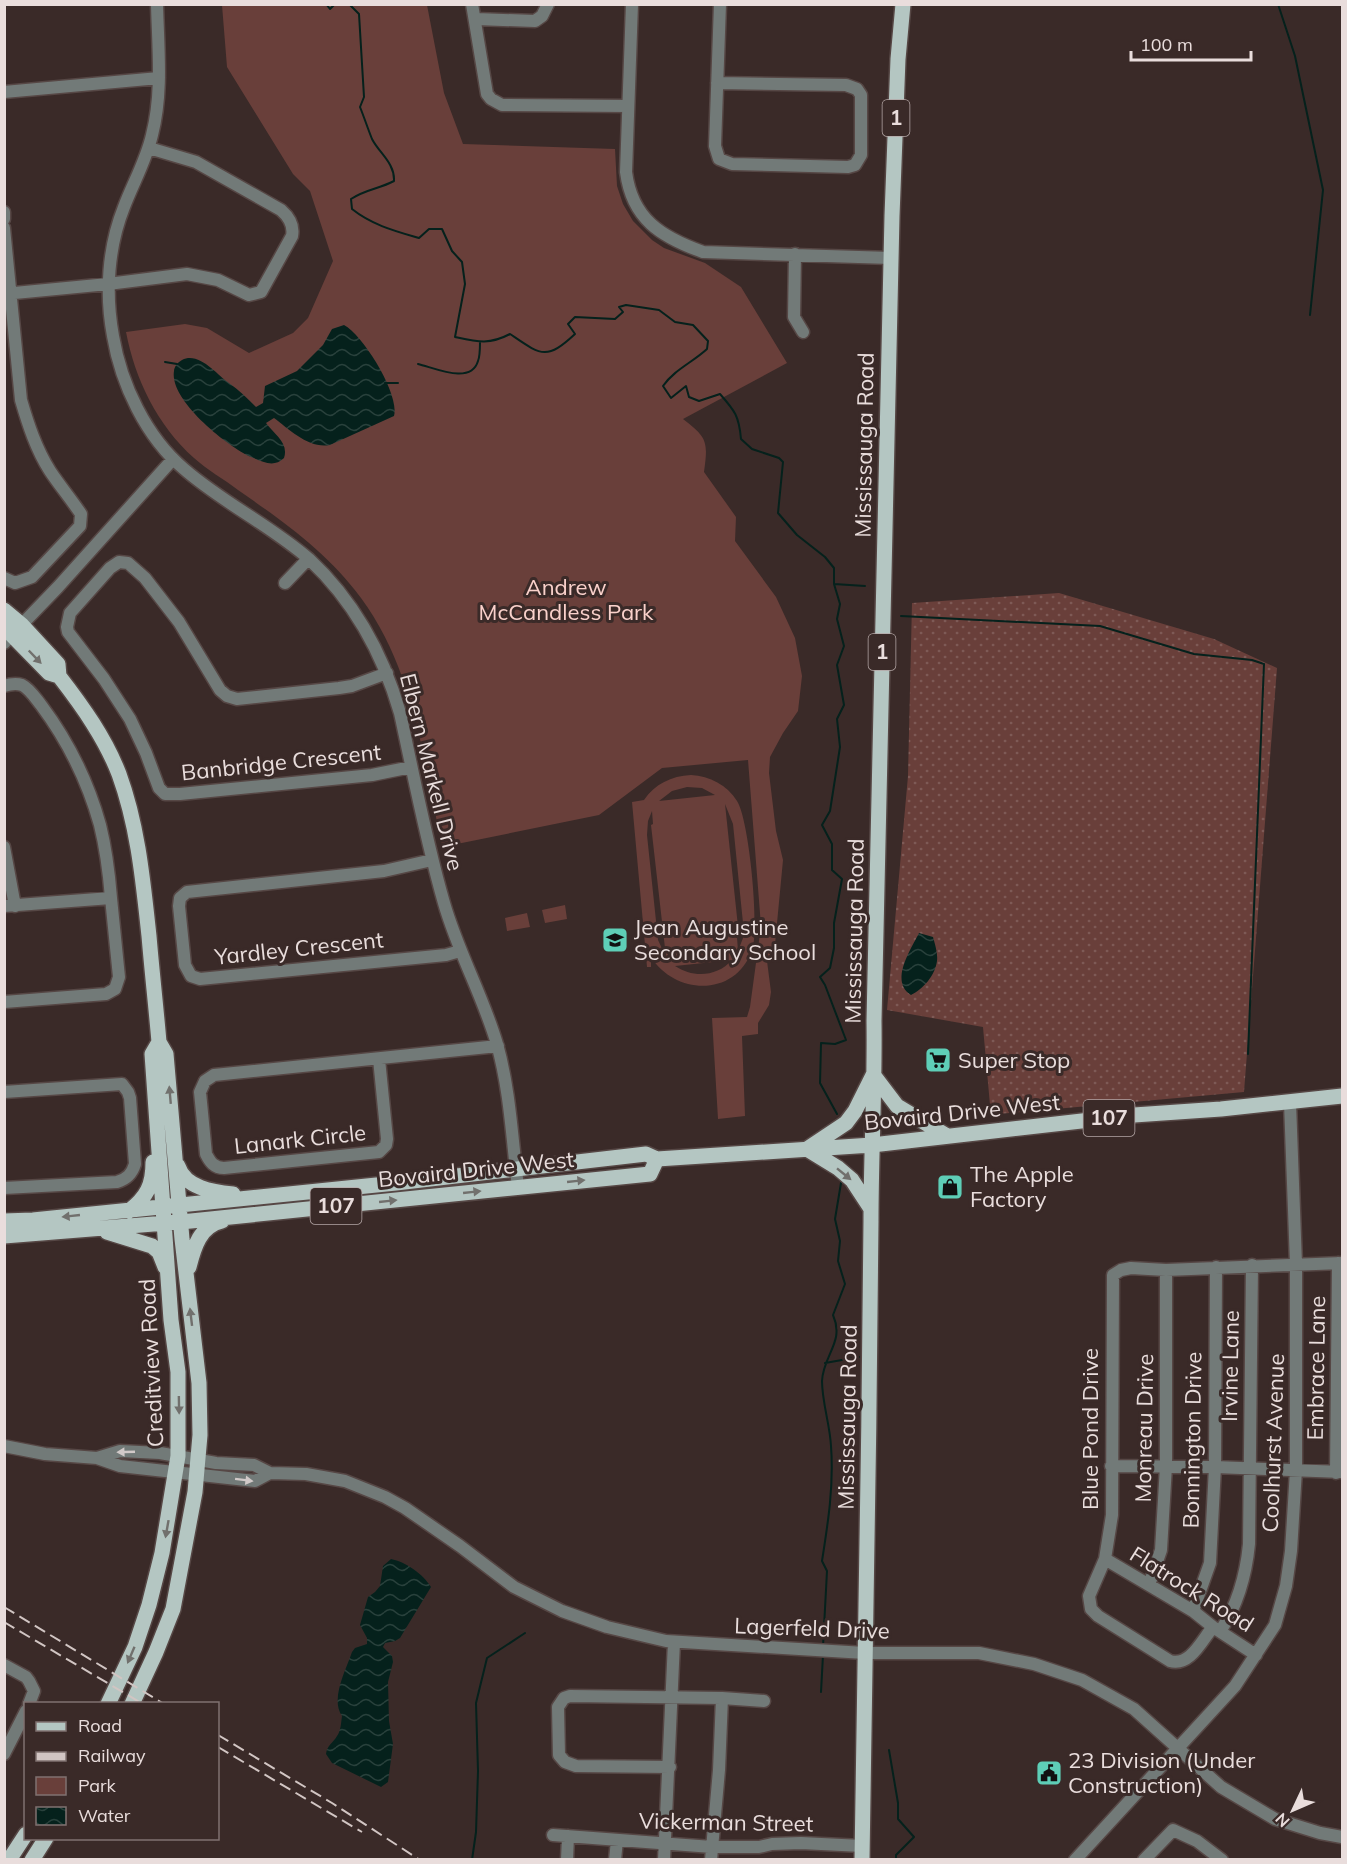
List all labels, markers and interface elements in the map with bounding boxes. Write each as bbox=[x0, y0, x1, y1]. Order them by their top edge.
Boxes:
scale bar bbox=[1131, 24, 1251, 62]
text: 100 m bbox=[1140, 33, 1193, 56]
road number: 1 bbox=[882, 100, 910, 136]
street label: Mississauga Road bbox=[848, 352, 880, 538]
park label: Andrew McCandless Park bbox=[479, 573, 654, 626]
road number: 1 bbox=[868, 634, 896, 670]
one-way arrow bbox=[28, 650, 42, 665]
street label: Elbern Markell Drive bbox=[394, 670, 470, 874]
street label: Banbridge Crescent bbox=[180, 738, 383, 786]
street label: Mississauga Road bbox=[838, 838, 870, 1024]
place label: Jean Augustine Secondary School bbox=[634, 913, 816, 966]
street label: Yardley Crescent bbox=[212, 925, 385, 971]
school or university icon: Jean Augustine Secondary School bbox=[600, 925, 630, 955]
supermarket icon: Super Stop bbox=[923, 1045, 953, 1075]
place label: Super Stop bbox=[958, 1046, 1070, 1074]
one-way arrow bbox=[165, 1086, 175, 1105]
street label: Bovaird Drive West bbox=[863, 1088, 1062, 1136]
road number: 107 bbox=[1084, 1100, 1134, 1136]
street label: Lanark Circle bbox=[233, 1118, 367, 1160]
street label: Bovaird Drive West bbox=[377, 1145, 576, 1193]
place label: The Apple Factory bbox=[970, 1160, 1074, 1213]
one-way arrow bbox=[836, 1167, 852, 1180]
shop icon: The Apple Factory bbox=[935, 1172, 965, 1202]
one-way arrow bbox=[567, 1176, 586, 1186]
one-way arrow bbox=[463, 1187, 482, 1197]
road number: 107 bbox=[310, 1188, 362, 1224]
one-way arrow bbox=[379, 1196, 398, 1206]
one-way arrow bbox=[62, 1211, 81, 1221]
street label: Creditview Road bbox=[133, 1278, 169, 1448]
street label: Embrace Lane bbox=[1301, 1295, 1331, 1441]
one-way arrow bbox=[186, 1307, 195, 1326]
street label: Irvine Lane bbox=[1215, 1310, 1245, 1422]
street label: Mississauga Road bbox=[831, 1324, 863, 1510]
street label: Blue Pond Drive bbox=[1076, 1348, 1104, 1510]
street label: Bonnington Drive bbox=[1176, 1351, 1208, 1529]
street label: Monreau Drive bbox=[1129, 1353, 1159, 1503]
street label: Coolhurst Avenue bbox=[1256, 1353, 1290, 1533]
one-way arrow bbox=[174, 1395, 184, 1414]
one-way arrow bbox=[116, 1448, 135, 1457]
one-way arrow bbox=[235, 1475, 254, 1484]
one-way arrow bbox=[162, 1519, 171, 1538]
street label: Flatrock Road bbox=[1125, 1540, 1259, 1638]
street label: Lagerfeld Drive bbox=[734, 1611, 890, 1645]
one-way arrow bbox=[126, 1647, 136, 1665]
legend bbox=[24, 1702, 219, 1840]
text: Road bbox=[78, 1714, 122, 1737]
text: Railway bbox=[78, 1744, 146, 1767]
place label: 23 Division (Under Construction) bbox=[1068, 1746, 1255, 1799]
public building icon: 23 Division (Under Construction) bbox=[1034, 1758, 1064, 1788]
text: Park bbox=[78, 1774, 117, 1797]
north arrow bbox=[1263, 1780, 1323, 1840]
text: Water bbox=[78, 1804, 131, 1827]
street label: Vickerman Street bbox=[639, 1806, 814, 1838]
text: N bbox=[1271, 1809, 1294, 1832]

